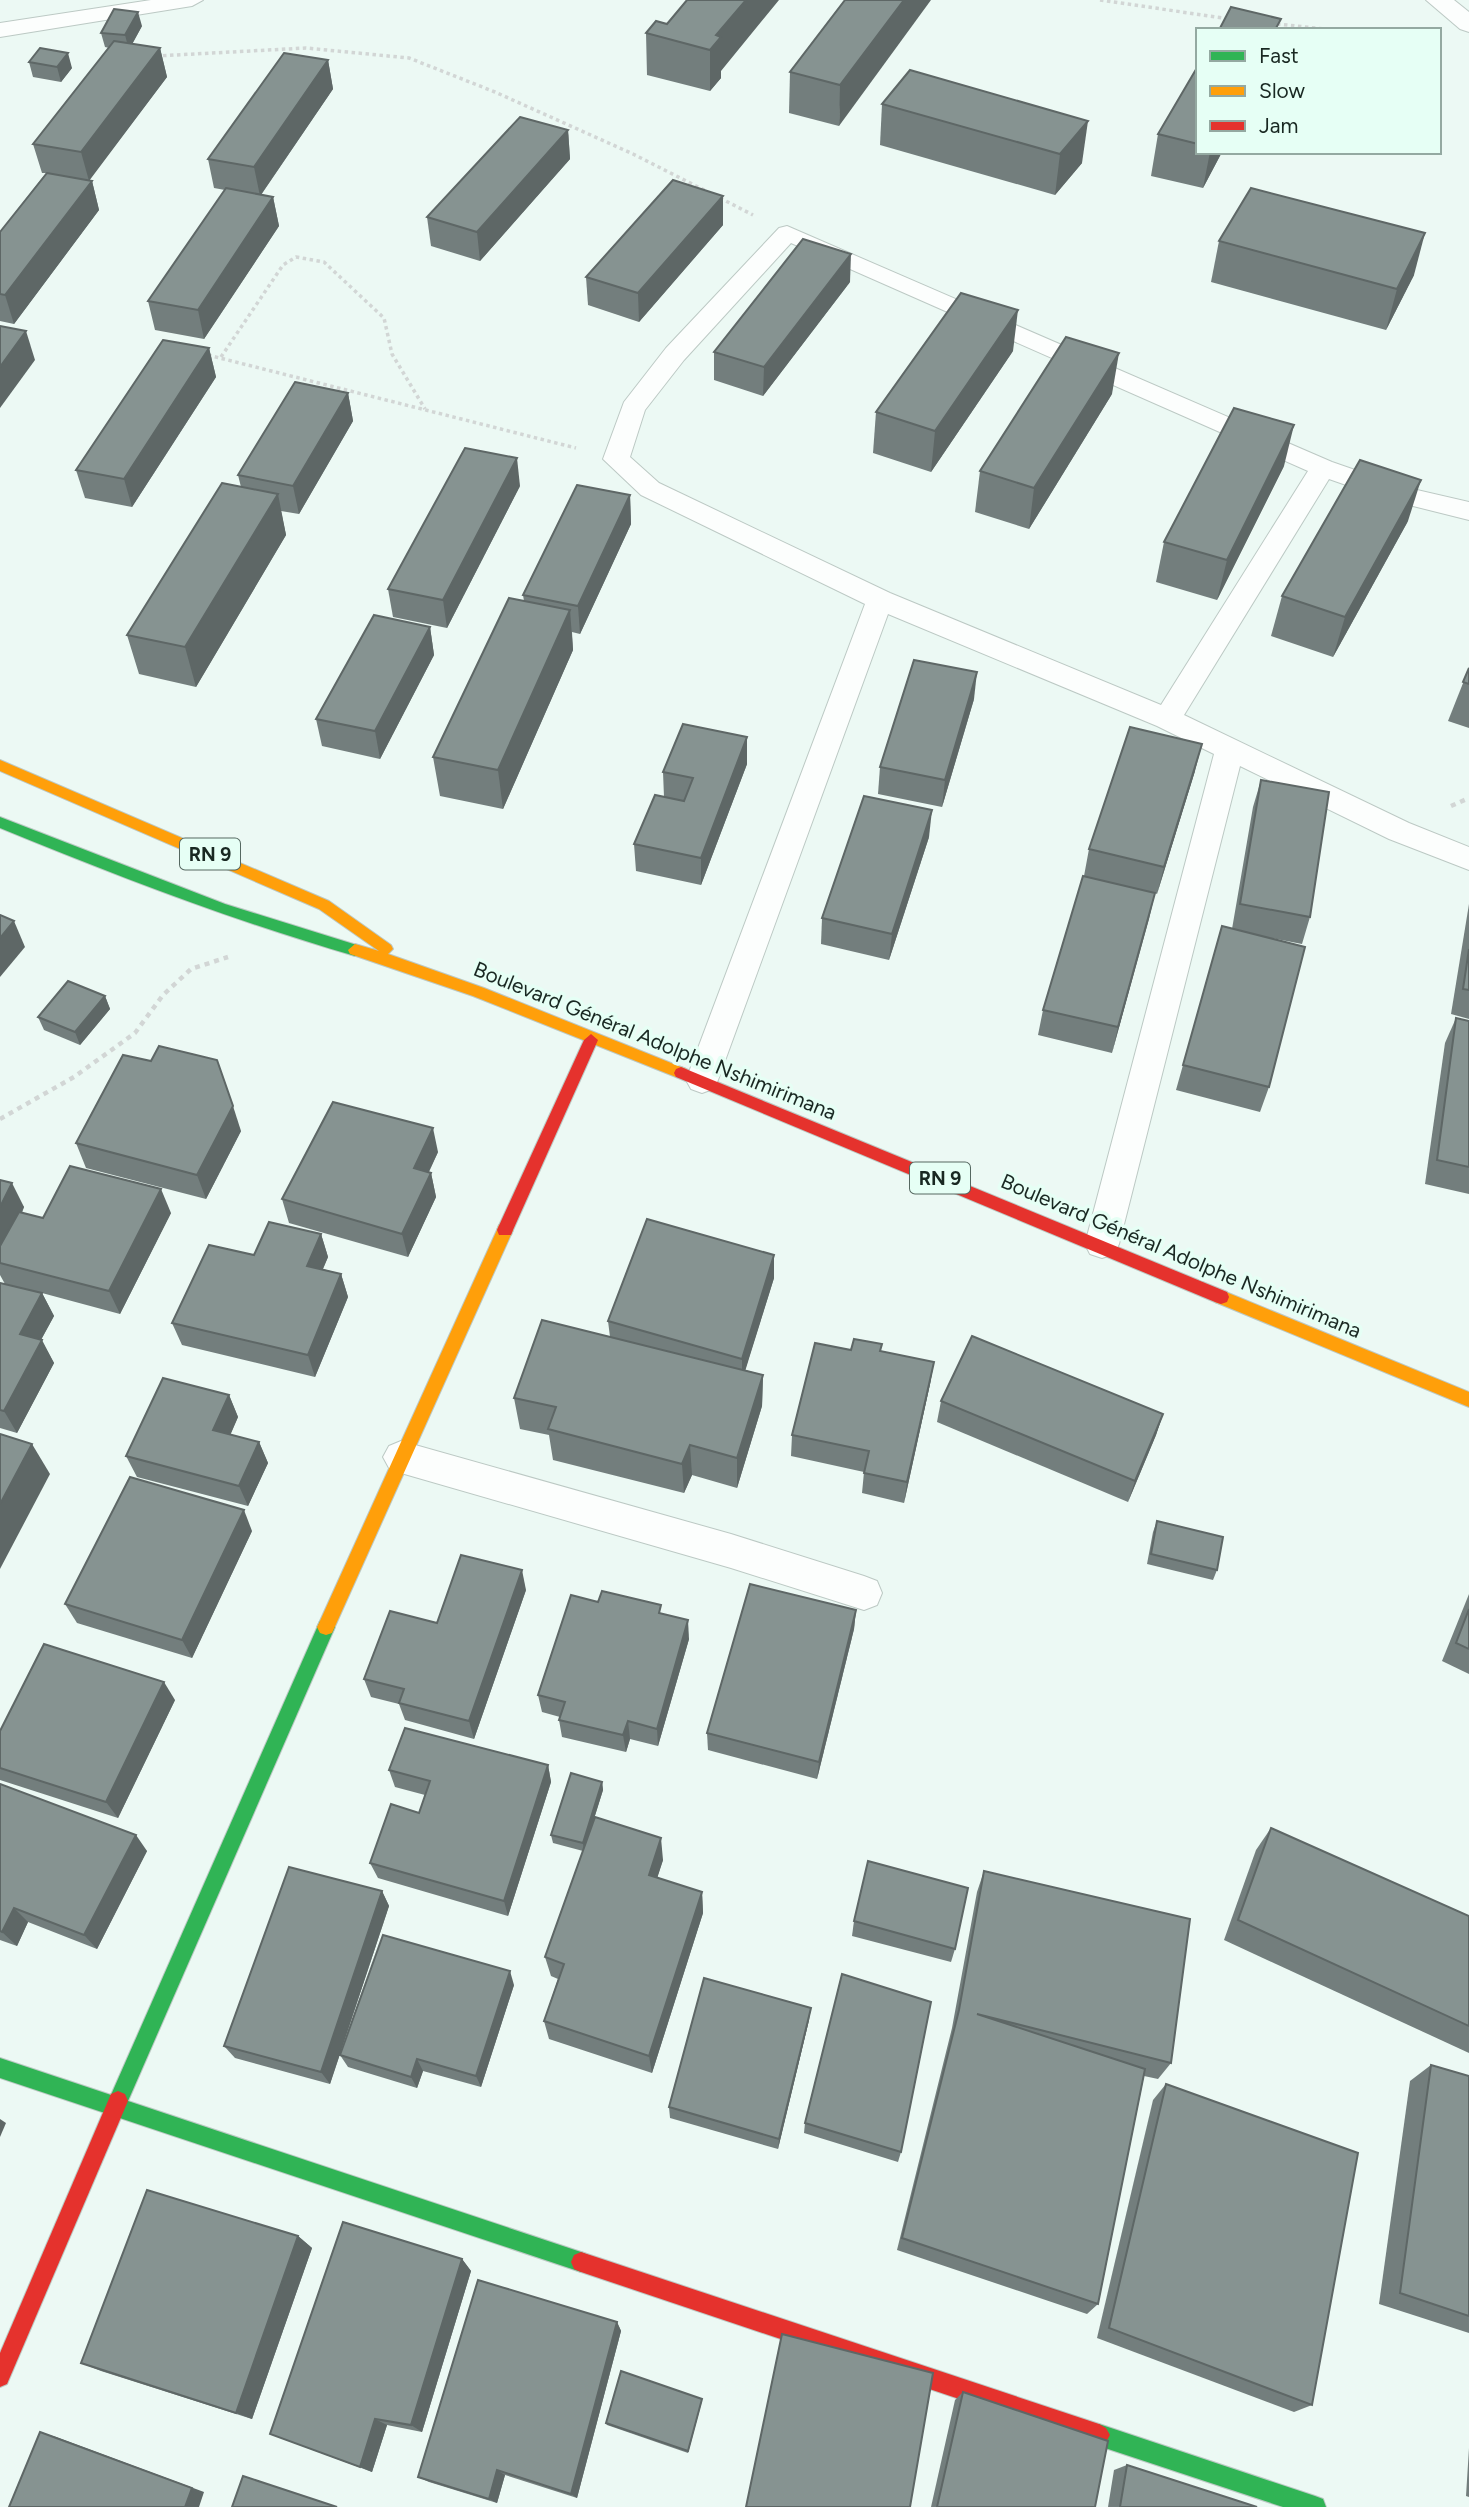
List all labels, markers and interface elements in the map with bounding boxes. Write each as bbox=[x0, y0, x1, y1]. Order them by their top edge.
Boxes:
legend bbox=[1196, 28, 1441, 154]
text: Fast bbox=[1259, 43, 1299, 68]
text: Slow bbox=[1259, 78, 1305, 103]
text: Jam bbox=[1259, 113, 1298, 138]
road number: RN 9 bbox=[180, 838, 240, 870]
street label: Boulevard Général Adolphe Nshimirimana bbox=[470, 956, 840, 1125]
road number: RN 9 bbox=[910, 1162, 970, 1194]
street label: Boulevard Général Adolphe Nshimirimana bbox=[997, 1168, 1365, 1343]

